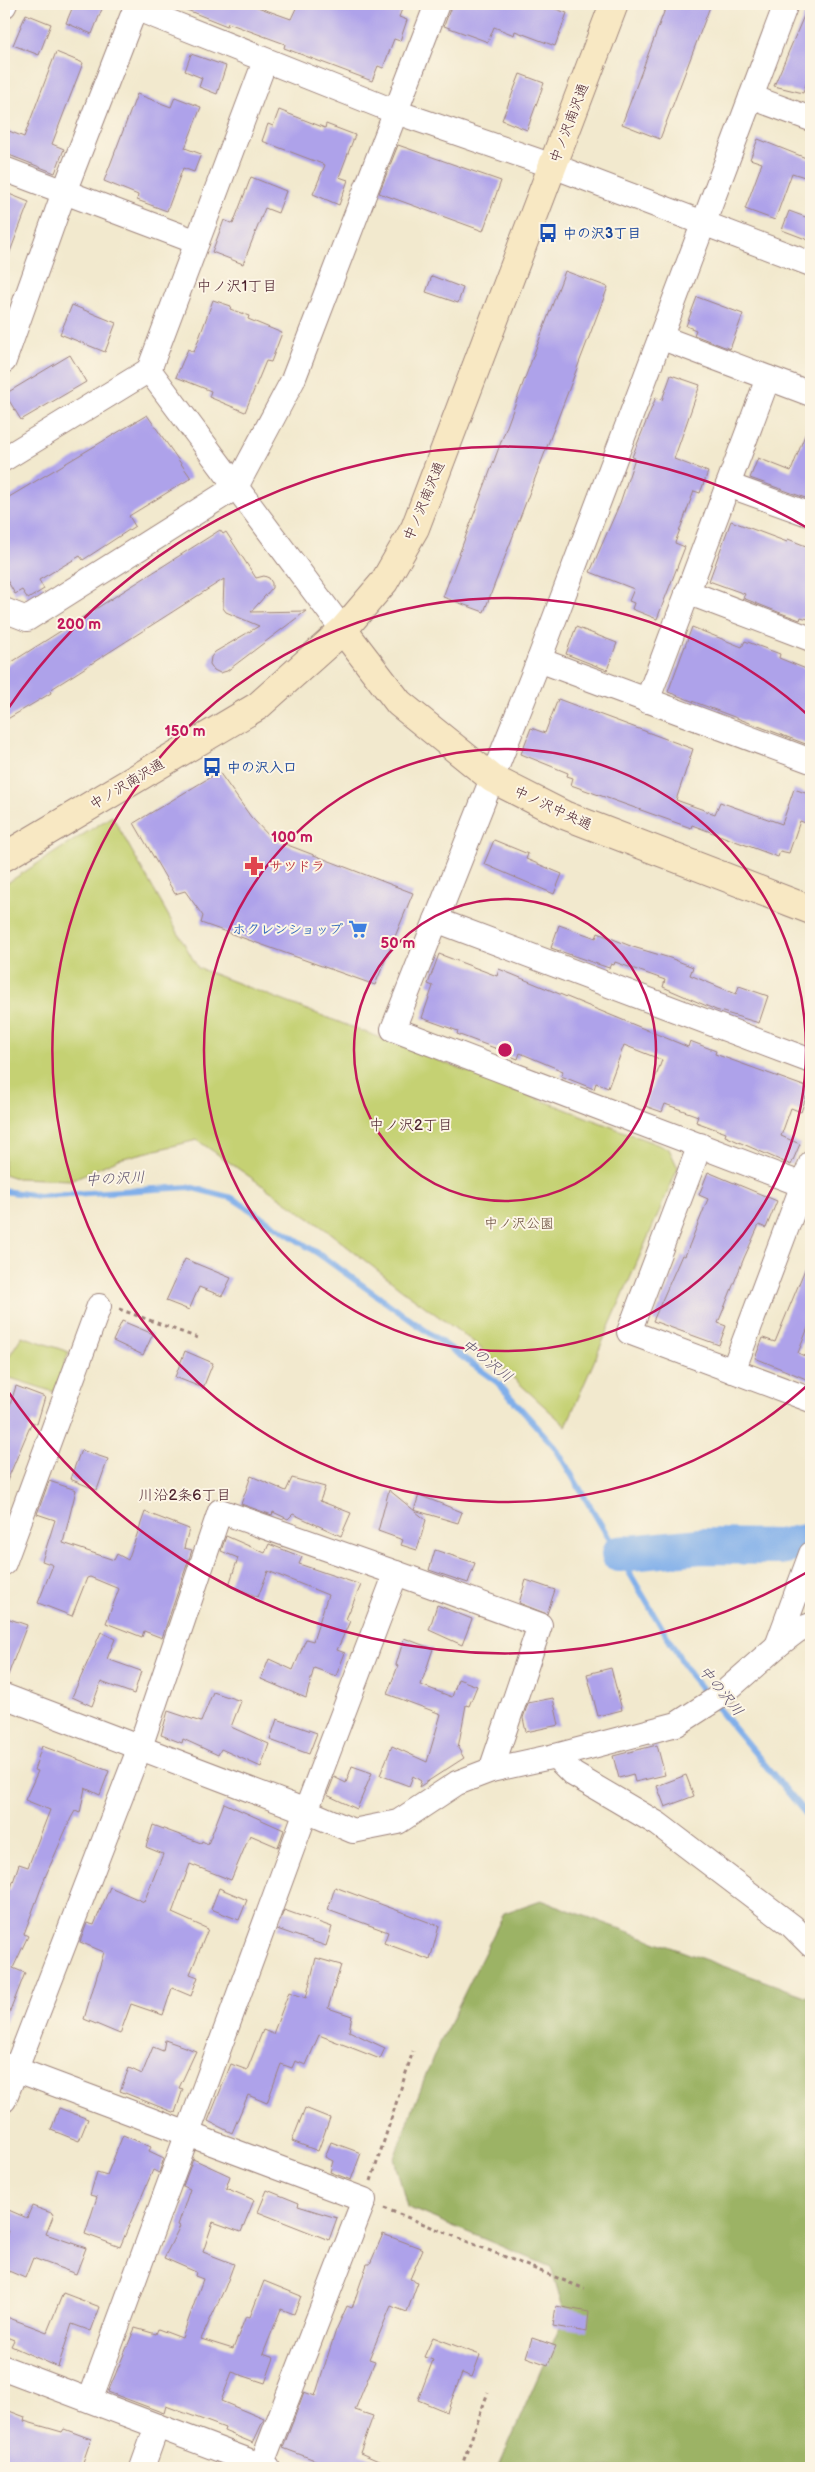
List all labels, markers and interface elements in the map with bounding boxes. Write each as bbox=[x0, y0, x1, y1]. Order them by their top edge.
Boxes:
street label: 中ノ沢南沢通 bbox=[546, 81, 592, 165]
bus stop icon: 中の沢3丁目 bbox=[537, 222, 559, 244]
place label: 中の沢3丁目 bbox=[563, 225, 641, 242]
district label: 中ノ沢1丁目 bbox=[197, 277, 277, 296]
street label: 中ノ沢南沢通 bbox=[400, 459, 448, 543]
text: 200 m bbox=[57, 615, 101, 634]
text: 150 m bbox=[164, 722, 206, 741]
street label: 中ノ沢南沢通 bbox=[87, 755, 167, 813]
bus stop icon: 中の沢入口 bbox=[201, 756, 223, 778]
place label: 中の沢入口 bbox=[227, 759, 297, 776]
street label: 中ノ沢中央通 bbox=[511, 783, 595, 833]
text: 100 m bbox=[271, 828, 313, 847]
pharmacy icon: サツドラ bbox=[243, 855, 265, 877]
place label: サツドラ bbox=[269, 858, 325, 875]
supermarket icon: ホクレンショップ bbox=[347, 918, 369, 940]
place label: ホクレンショップ bbox=[232, 921, 343, 938]
text: 50 m bbox=[381, 934, 416, 953]
centre of rings bbox=[496, 1041, 514, 1059]
district label: 中ノ沢2丁目 bbox=[369, 1116, 453, 1135]
water label: 中の沢川 bbox=[85, 1168, 145, 1190]
park label: 中ノ沢公園 bbox=[484, 1215, 554, 1232]
water label: 中の沢川 bbox=[458, 1335, 516, 1387]
district label: 川沿2条6丁目 bbox=[138, 1486, 232, 1505]
water label: 中の沢川 bbox=[695, 1662, 747, 1720]

